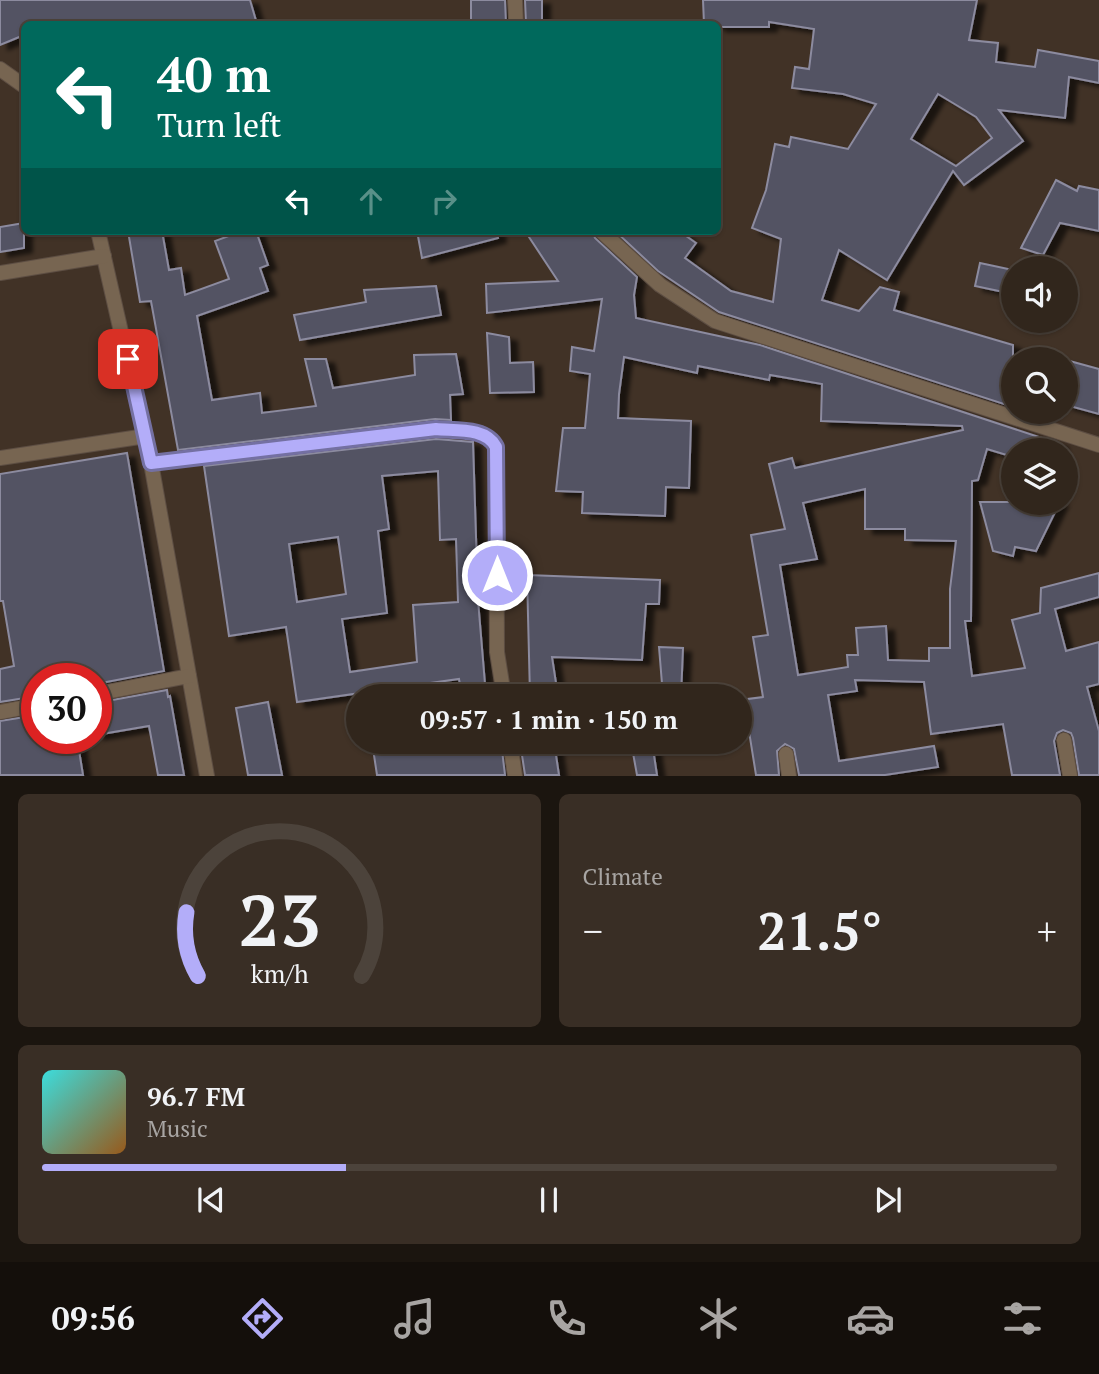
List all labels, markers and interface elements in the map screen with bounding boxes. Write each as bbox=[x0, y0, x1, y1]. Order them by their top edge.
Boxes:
text: 40 m bbox=[157, 41, 271, 106]
icon: left bbox=[42, 49, 133, 140]
text: Turn left bbox=[157, 104, 281, 146]
icon: left bbox=[279, 182, 317, 220]
icon: ahead bbox=[352, 182, 390, 220]
icon: right bbox=[425, 182, 463, 220]
map controls bbox=[1001, 256, 1078, 515]
button: sound bbox=[1001, 256, 1078, 333]
pin bbox=[98, 329, 158, 389]
icon: arrive bbox=[109, 340, 147, 378]
button: search bbox=[1001, 347, 1078, 424]
button: layers bbox=[1001, 438, 1078, 515]
position arrow bbox=[460, 538, 534, 612]
speed limit sign: 30 bbox=[21, 663, 112, 754]
text: 09:57 · 1 min · 150 m bbox=[420, 702, 678, 736]
text: Climate bbox=[583, 861, 663, 892]
text: 23 bbox=[238, 871, 320, 968]
text: 21.5° bbox=[757, 896, 882, 965]
text: − bbox=[583, 906, 603, 956]
text: + bbox=[1037, 906, 1057, 956]
text: km/h bbox=[250, 957, 308, 990]
text: 96.7 FM bbox=[147, 1079, 245, 1113]
text: Music bbox=[147, 1113, 208, 1144]
icon: previous bbox=[192, 1181, 230, 1219]
icon: pause bbox=[530, 1181, 568, 1219]
icon: next bbox=[869, 1181, 907, 1219]
icon: directions bbox=[238, 1294, 287, 1343]
icon: music bbox=[390, 1294, 439, 1343]
icon: phone bbox=[542, 1294, 591, 1343]
icon: climate bbox=[694, 1294, 743, 1343]
icon: car bbox=[846, 1294, 895, 1343]
icon: filters bbox=[998, 1294, 1047, 1343]
text: 09:56 bbox=[52, 1297, 135, 1339]

